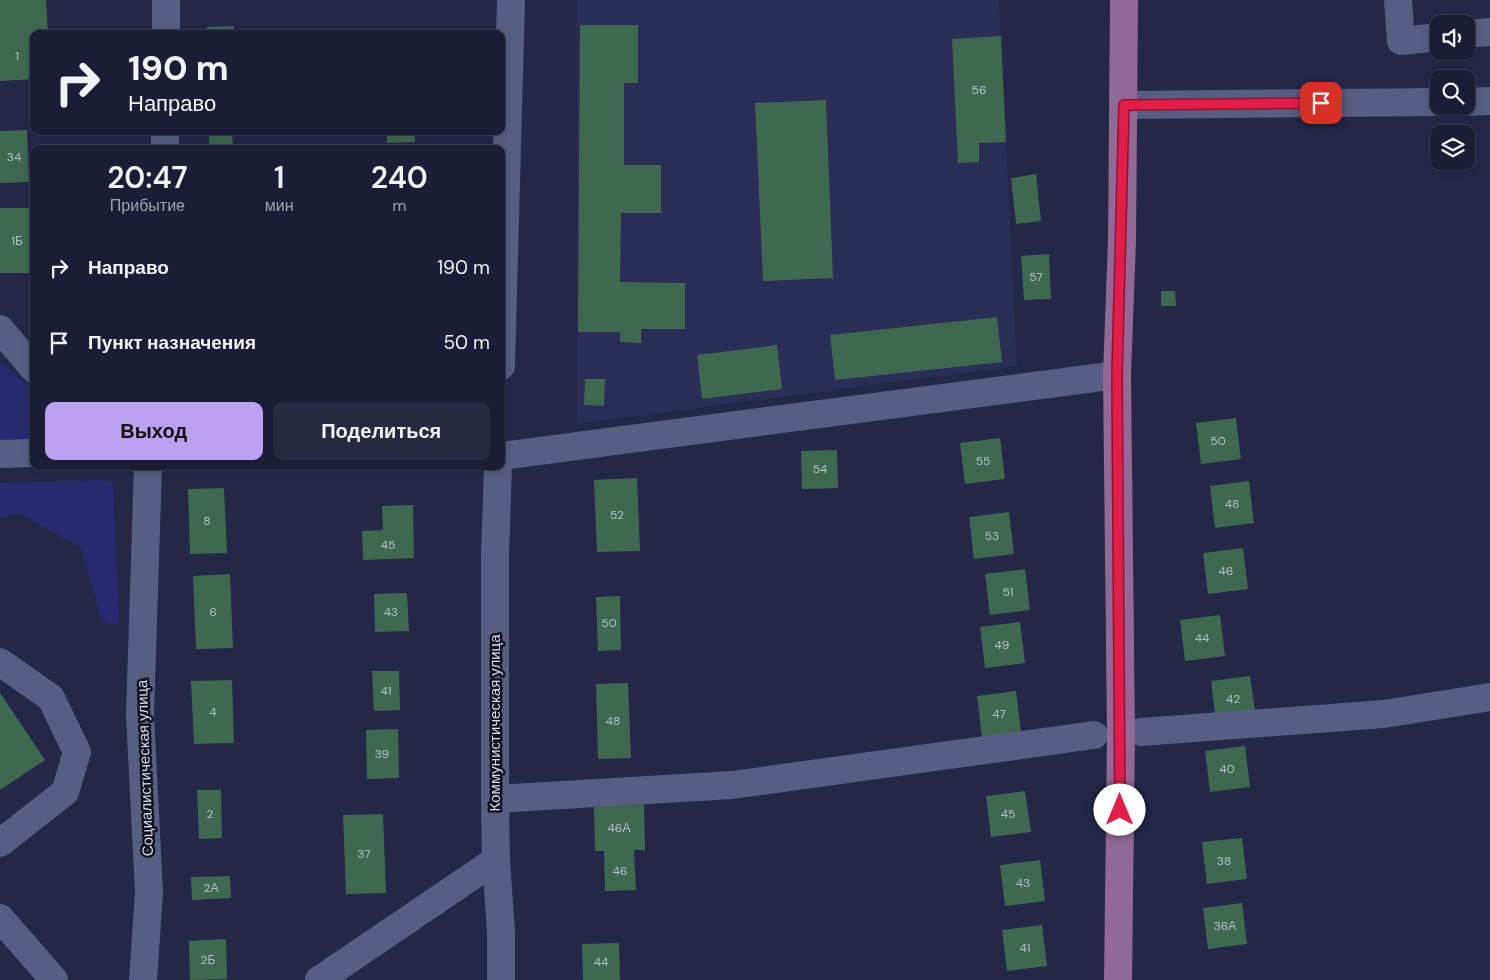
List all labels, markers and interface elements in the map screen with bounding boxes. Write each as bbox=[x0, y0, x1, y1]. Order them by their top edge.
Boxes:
map controls bbox=[1430, 15, 1475, 170]
button: sound bbox=[1430, 15, 1475, 60]
text: 190 m bbox=[128, 45, 229, 91]
house number: 1 bbox=[15, 48, 19, 64]
icon: right bbox=[45, 50, 110, 115]
button: search bbox=[1430, 70, 1475, 115]
house number: 56 bbox=[972, 82, 986, 98]
pin bbox=[1300, 82, 1342, 124]
text: Направо bbox=[128, 89, 216, 118]
icon: arrive bbox=[1307, 89, 1335, 117]
button: layers bbox=[1430, 125, 1475, 170]
house number: 34 bbox=[7, 149, 21, 165]
text: 20:47 bbox=[107, 158, 188, 197]
text: 1 bbox=[274, 158, 284, 197]
text: 240 bbox=[371, 158, 428, 197]
text: Прибытие bbox=[110, 195, 185, 216]
text: мин bbox=[265, 195, 294, 216]
text: m bbox=[392, 195, 406, 216]
house number: 1Б bbox=[11, 233, 23, 249]
icon: right bbox=[45, 254, 73, 282]
text: Направо bbox=[88, 255, 169, 280]
text: 190 m bbox=[437, 255, 490, 280]
house number: 57 bbox=[1029, 269, 1043, 285]
icon: arrive bbox=[45, 329, 73, 357]
text: Пункт назначения bbox=[88, 330, 256, 355]
text: 50 m bbox=[443, 330, 490, 355]
button: Выход bbox=[45, 402, 263, 460]
button: Поделиться bbox=[273, 402, 490, 460]
house number: 50 bbox=[1210, 433, 1226, 449]
house number: 55 bbox=[976, 453, 990, 469]
house number: 54 bbox=[813, 461, 827, 477]
house number: 48 bbox=[1225, 496, 1239, 512]
house number: 52 bbox=[610, 507, 624, 523]
house number: 8 bbox=[203, 513, 211, 529]
house number: 53 bbox=[985, 528, 999, 544]
house number: 45 bbox=[381, 537, 395, 553]
house number: 46 bbox=[1219, 563, 1233, 579]
house number: 51 bbox=[1002, 584, 1014, 600]
house number: 6 bbox=[209, 604, 217, 620]
house number: 43 bbox=[384, 604, 398, 620]
house number: 50 bbox=[601, 615, 617, 631]
house number: 44 bbox=[1195, 630, 1209, 646]
street label: Коммунистическая улица bbox=[485, 634, 505, 812]
house number: 49 bbox=[995, 637, 1009, 653]
street label: Социалистическая улица bbox=[132, 679, 158, 857]
house number: 41 bbox=[380, 683, 392, 699]
house number: 42 bbox=[1226, 691, 1240, 707]
house number: 4 bbox=[209, 704, 217, 720]
house number: 47 bbox=[992, 706, 1006, 722]
house number: 48 bbox=[606, 713, 620, 729]
house number: 39 bbox=[375, 746, 389, 762]
house number: 40 bbox=[1219, 761, 1235, 777]
position arrow bbox=[1093, 783, 1145, 835]
house number: 2 bbox=[207, 806, 214, 822]
house number: 45 bbox=[1001, 806, 1015, 822]
house number: 46А bbox=[608, 820, 630, 836]
house number: 37 bbox=[357, 846, 371, 862]
house number: 38 bbox=[1217, 853, 1231, 869]
house number: 46 bbox=[613, 863, 627, 879]
house number: 43 bbox=[1016, 875, 1030, 891]
house number: 2А bbox=[204, 880, 218, 896]
house number: 36А bbox=[1214, 918, 1236, 934]
house number: 41 bbox=[1019, 940, 1031, 956]
house number: 2Б bbox=[201, 952, 216, 968]
house number: 44 bbox=[594, 954, 608, 970]

